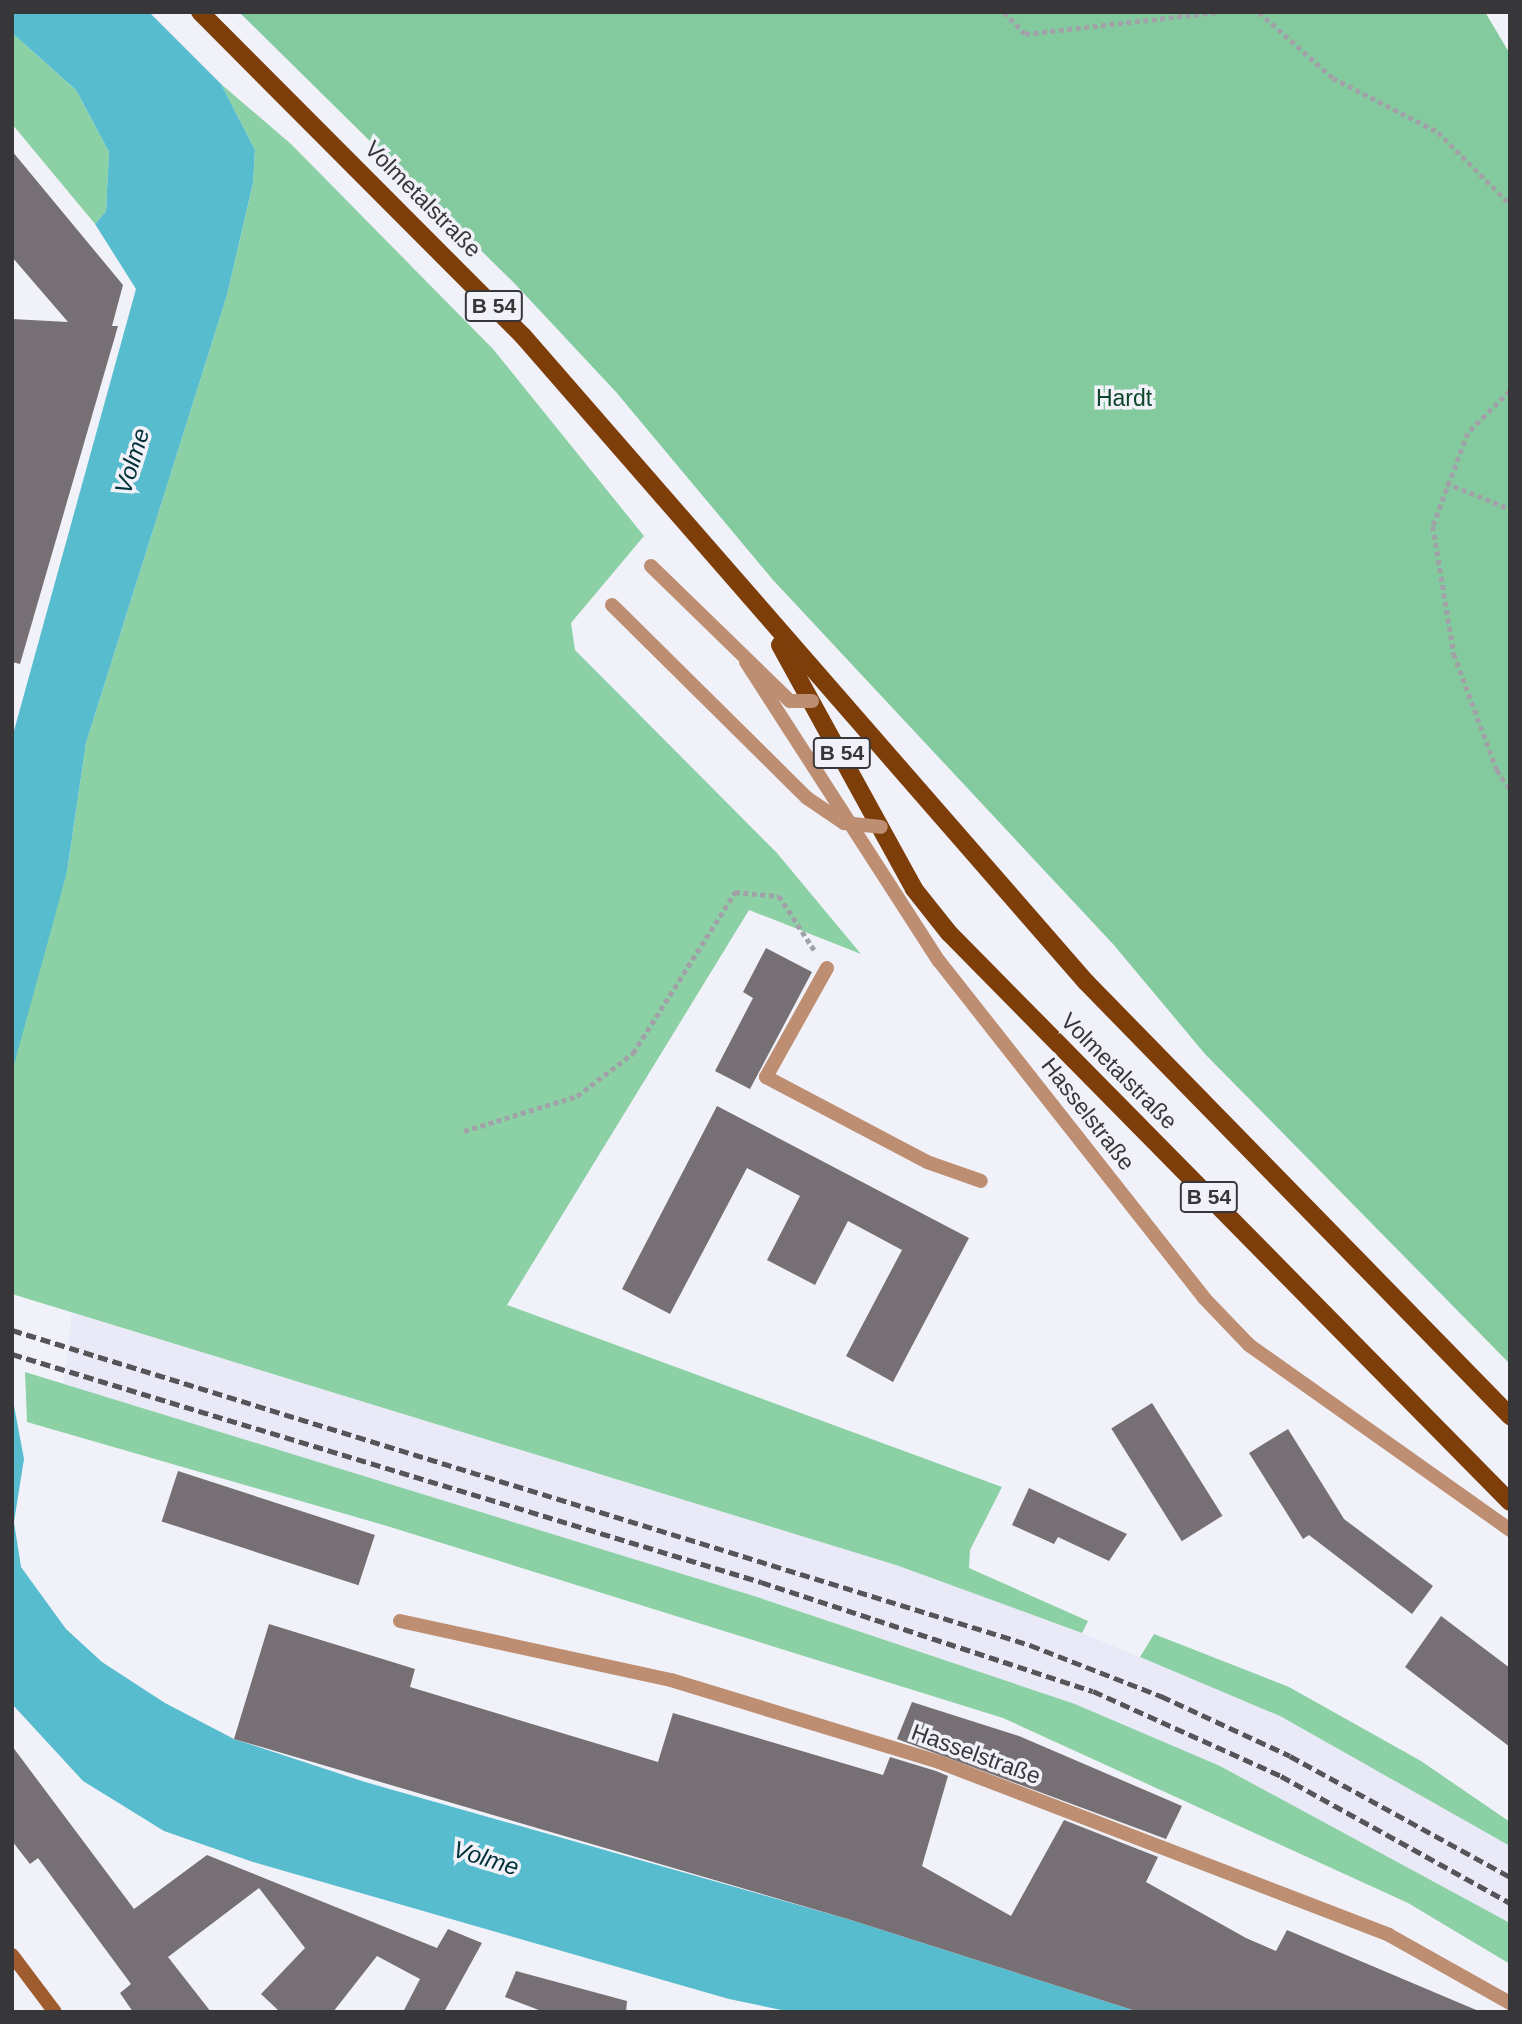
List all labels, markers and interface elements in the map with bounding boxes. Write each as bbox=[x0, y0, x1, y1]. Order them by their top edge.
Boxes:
street label: Volmetalstraße bbox=[359, 135, 487, 263]
road number: B 54 bbox=[464, 288, 524, 324]
park label: Hardt bbox=[1096, 384, 1152, 412]
water label: Volme bbox=[108, 425, 156, 497]
road number: B 54 bbox=[812, 736, 872, 770]
street label: Volmetalstraße bbox=[1055, 1007, 1183, 1135]
street label: Hasselstraße bbox=[1035, 1052, 1141, 1176]
road number: B 54 bbox=[1179, 1180, 1239, 1214]
street label: Hasselstraße bbox=[908, 1718, 1044, 1790]
water label: Volme bbox=[450, 1834, 522, 1882]

